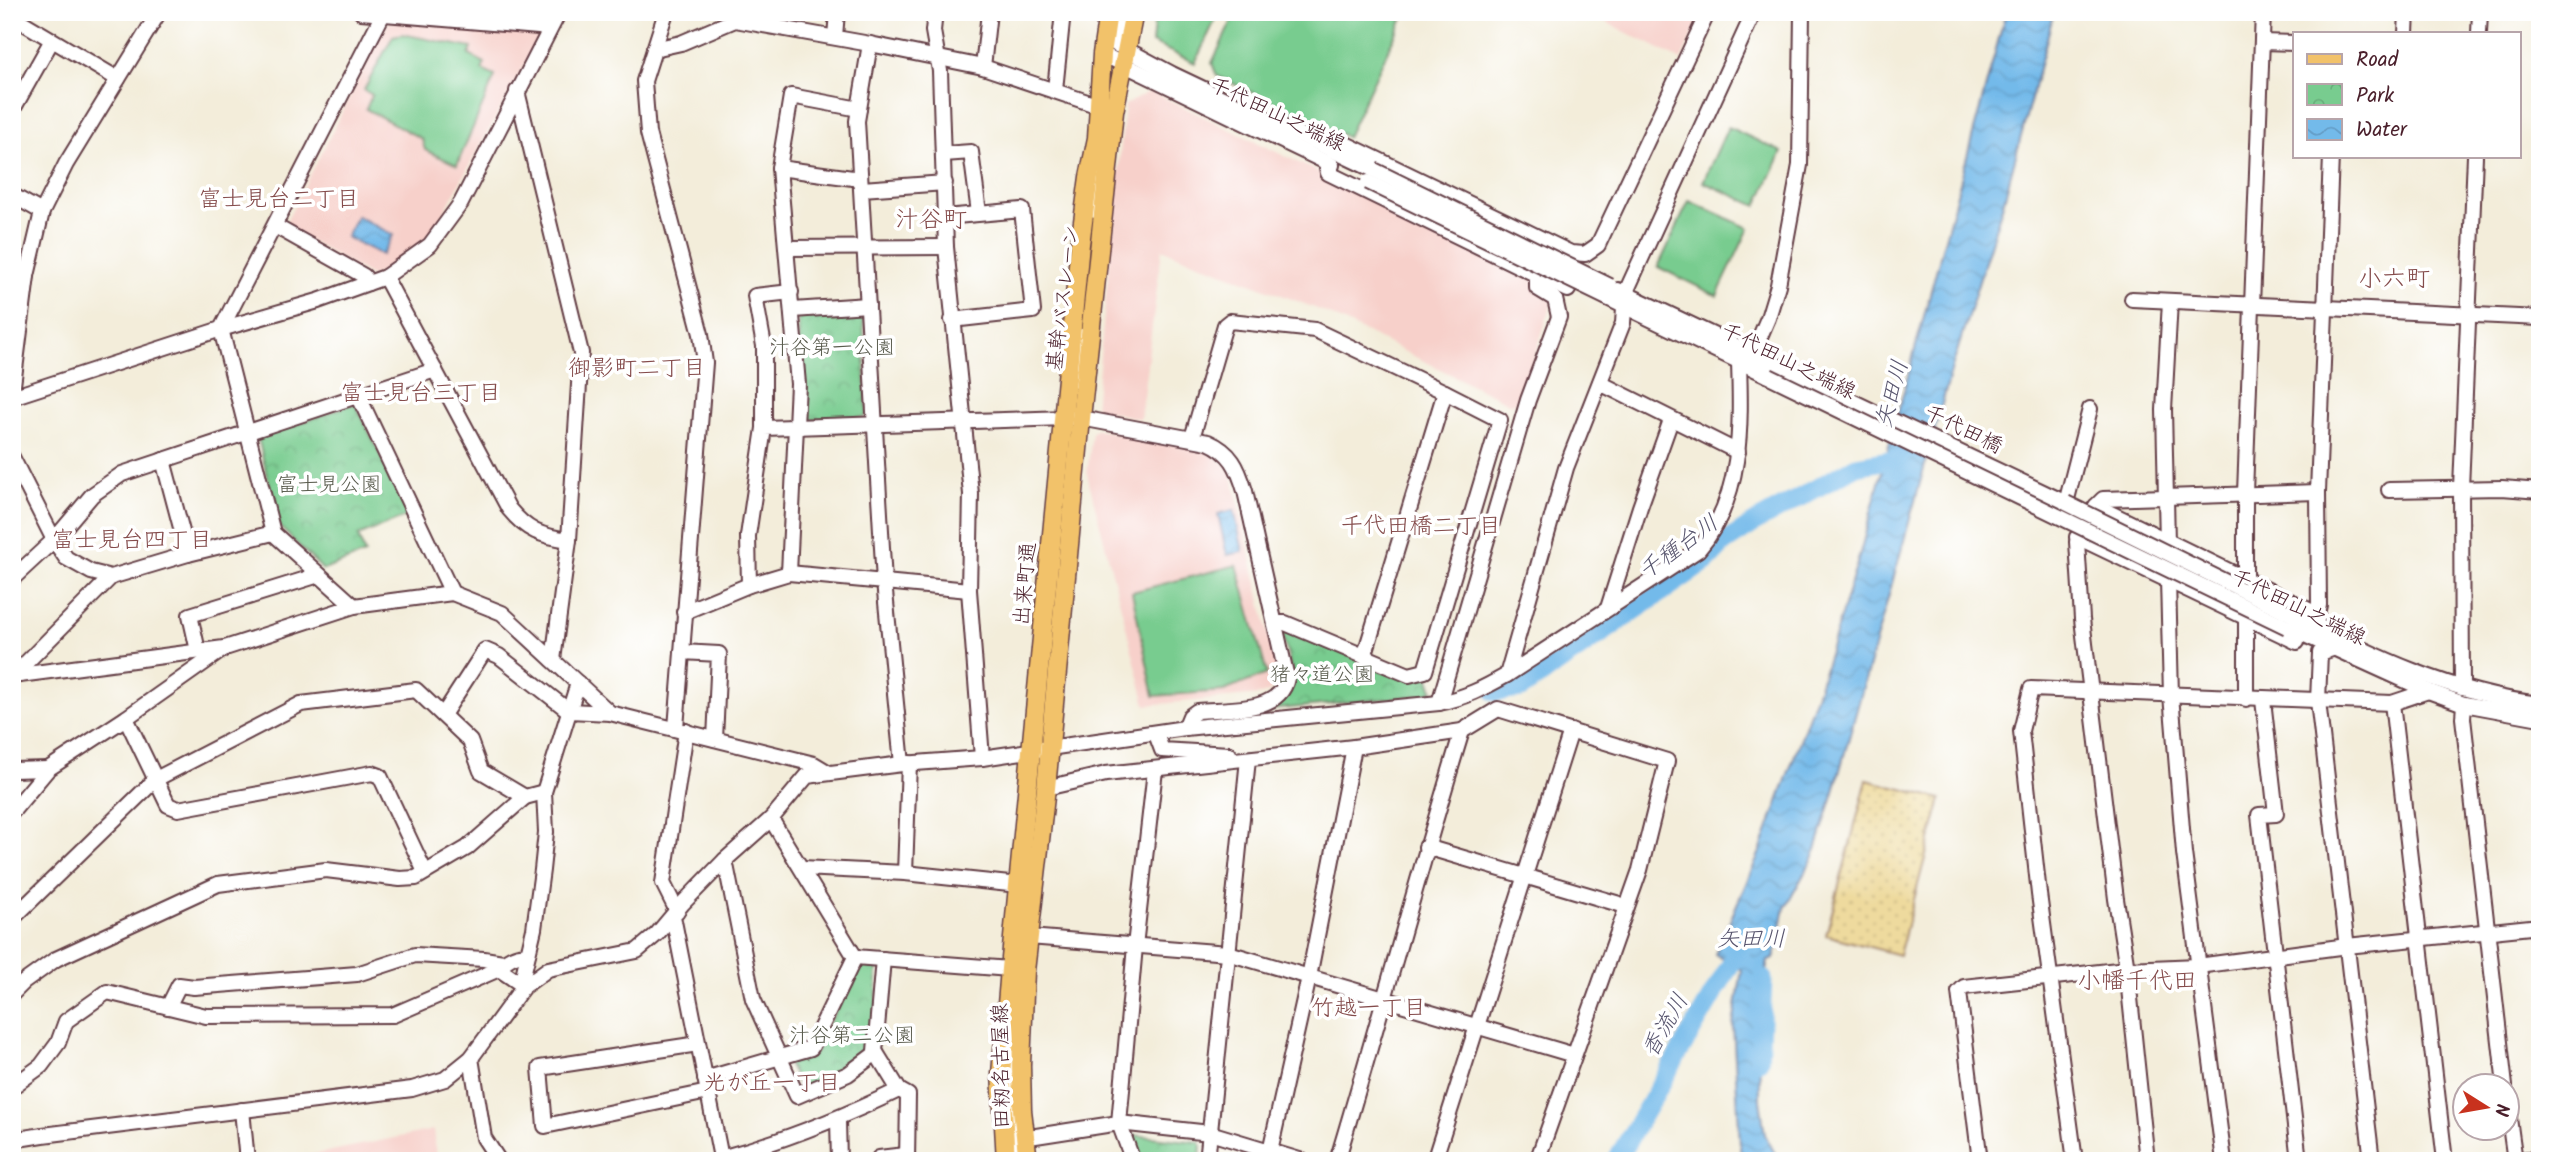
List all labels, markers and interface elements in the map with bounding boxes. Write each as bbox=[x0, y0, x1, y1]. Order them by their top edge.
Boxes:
legend bbox=[2293, 32, 2520, 158]
text: Road bbox=[2356, 44, 2399, 77]
street label: 千代田山之端線 bbox=[1203, 69, 1351, 161]
text: Park bbox=[2356, 80, 2394, 113]
text: Water bbox=[2356, 114, 2408, 147]
district label: 富士見台二丁目 bbox=[199, 182, 360, 218]
district label: 汁谷町 bbox=[895, 201, 967, 240]
street label: 基幹バスレーン bbox=[1039, 223, 1089, 373]
district label: 小六町 bbox=[2358, 260, 2430, 299]
street label: 千代田山之端線 bbox=[1715, 315, 1861, 409]
park label: 汁谷第一公園 bbox=[769, 332, 895, 365]
district label: 御影町二丁目 bbox=[568, 351, 706, 387]
water label: 矢田川 bbox=[1867, 356, 1919, 432]
district label: 富士見台三丁目 bbox=[341, 376, 502, 412]
street label: 千代田橋 bbox=[1918, 397, 2008, 463]
park label: 富士見公園 bbox=[277, 469, 382, 502]
water label: 千種台川 bbox=[1631, 506, 1727, 590]
district label: 千代田橋二丁目 bbox=[1341, 509, 1502, 545]
district label: 富士見台四丁目 bbox=[52, 523, 213, 559]
street label: 出来町通 bbox=[1006, 541, 1046, 627]
street label: 千代田山之端線 bbox=[2225, 561, 2371, 655]
park label: 猪々道公園 bbox=[1270, 659, 1375, 692]
water label: 矢田川 bbox=[1717, 922, 1786, 958]
district label: 小幡千代田 bbox=[2077, 962, 2197, 1001]
water label: 香流川 bbox=[1633, 987, 1699, 1065]
district label: 竹越一丁目 bbox=[1312, 991, 1427, 1027]
street label: 田籾名古屋線 bbox=[984, 1003, 1020, 1129]
park label: 汁谷第二公園 bbox=[789, 1020, 915, 1053]
district label: 光が丘一丁目 bbox=[703, 1066, 841, 1102]
north arrow bbox=[2450, 1072, 2520, 1142]
text: N bbox=[2485, 1101, 2517, 1119]

